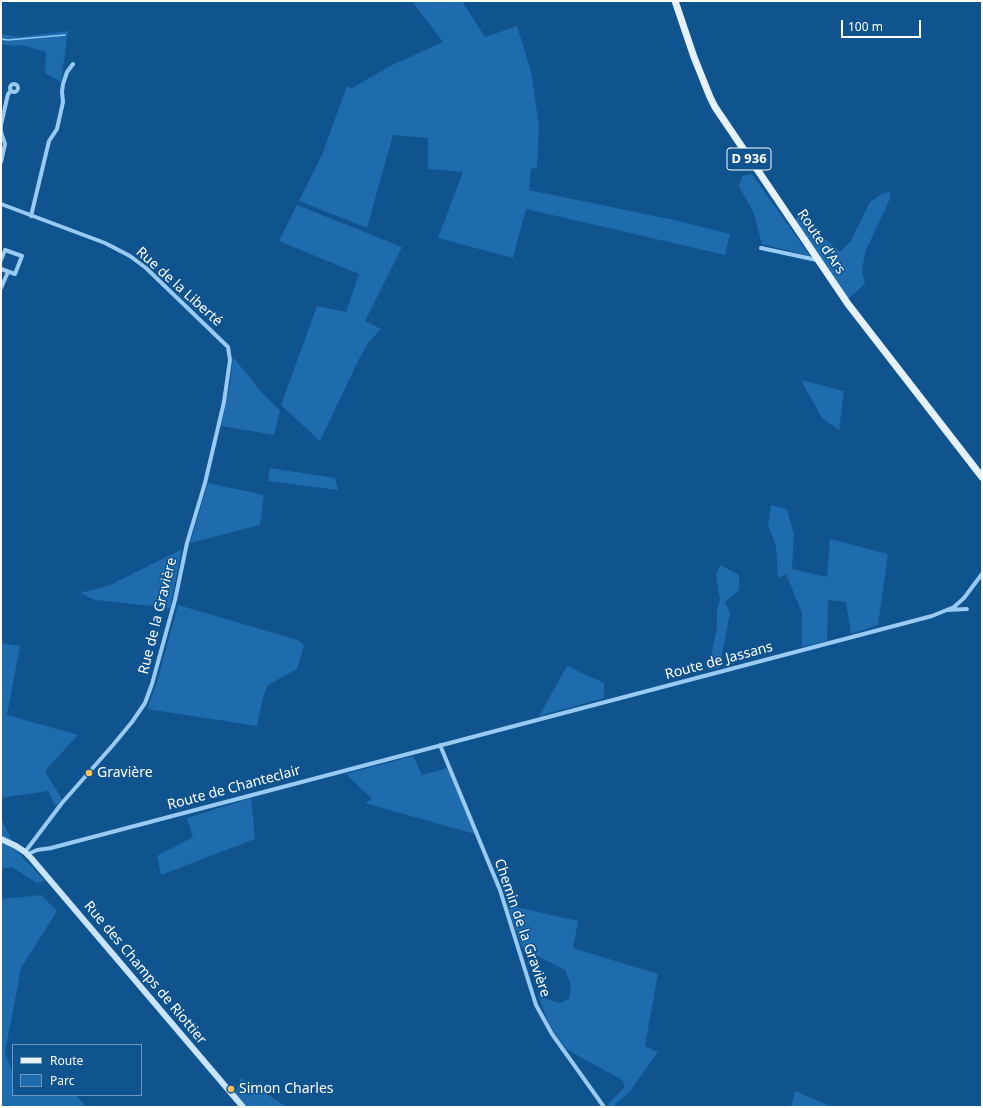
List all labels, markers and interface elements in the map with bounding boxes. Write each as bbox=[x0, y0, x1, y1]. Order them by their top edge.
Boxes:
scale bar bbox=[843, 12, 923, 38]
text: 100 m bbox=[848, 18, 883, 35]
road number: D 936 bbox=[727, 148, 771, 170]
street label: Route d'Ars bbox=[793, 206, 849, 278]
street label: Rue de la Liberté bbox=[132, 244, 226, 330]
street label: Rue de la Gravière bbox=[135, 556, 181, 676]
street label: Route de Jassans bbox=[663, 639, 775, 683]
street label: Route de Chanteclair bbox=[166, 762, 302, 814]
place label: Gravière bbox=[97, 765, 153, 781]
marker: Gravière bbox=[84, 768, 94, 778]
street label: Chemin de la Gravière bbox=[490, 857, 554, 999]
street label: Rue des Champs de Riottier bbox=[80, 898, 210, 1048]
legend bbox=[12, 1044, 142, 1096]
text: Route bbox=[50, 1052, 83, 1069]
text: Parc bbox=[50, 1072, 74, 1089]
place label: Simon Charles bbox=[239, 1081, 333, 1097]
marker: Simon Charles bbox=[226, 1084, 236, 1094]

